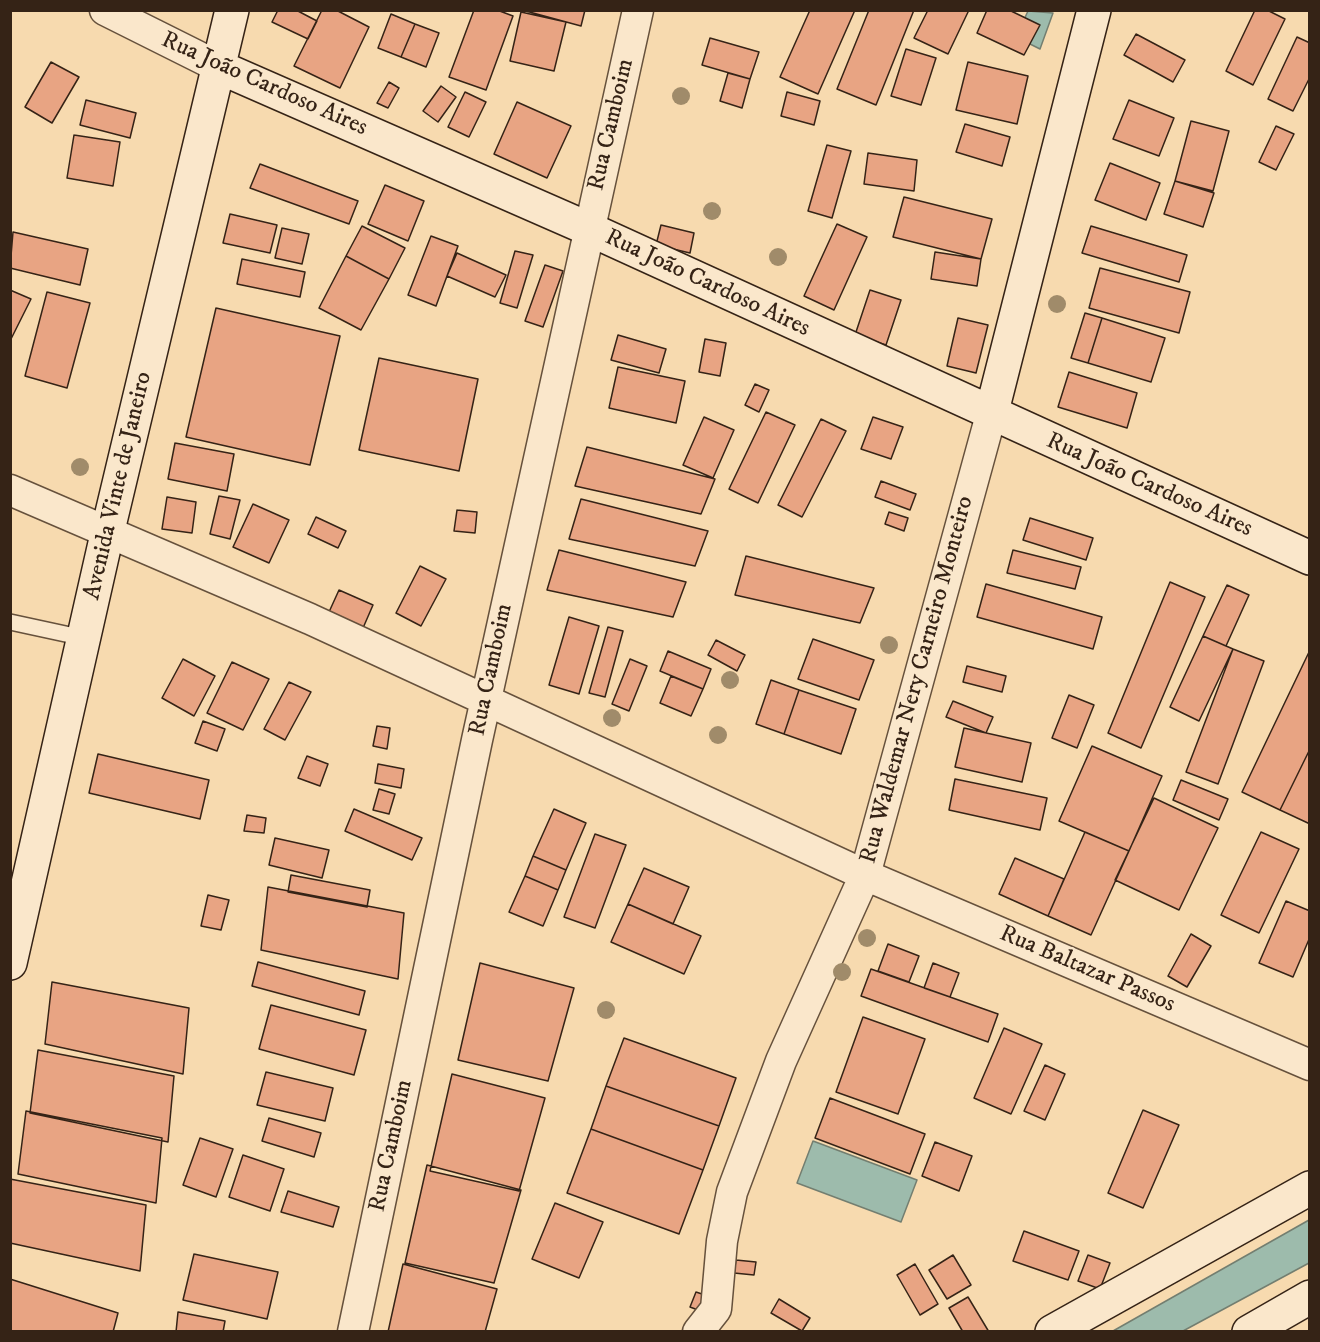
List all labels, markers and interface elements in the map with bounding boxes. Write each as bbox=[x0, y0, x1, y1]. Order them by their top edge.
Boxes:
street label: Rua João Cardoso Aires bbox=[157, 27, 371, 143]
street label: Rua Camboim bbox=[583, 56, 641, 194]
street label: Rua João Cardoso Aires bbox=[600, 224, 814, 344]
street label: Avenida Vinte de Janeiro bbox=[79, 369, 159, 603]
street label: Rua João Cardoso Aires bbox=[1042, 428, 1256, 544]
street label: Rua Waldemar Nery Carneiro Monteiro bbox=[855, 493, 981, 867]
street label: Rua Camboim bbox=[464, 601, 520, 739]
street label: Rua Baltazar Passos bbox=[995, 920, 1179, 1020]
street label: Rua Camboim bbox=[364, 1077, 420, 1215]

